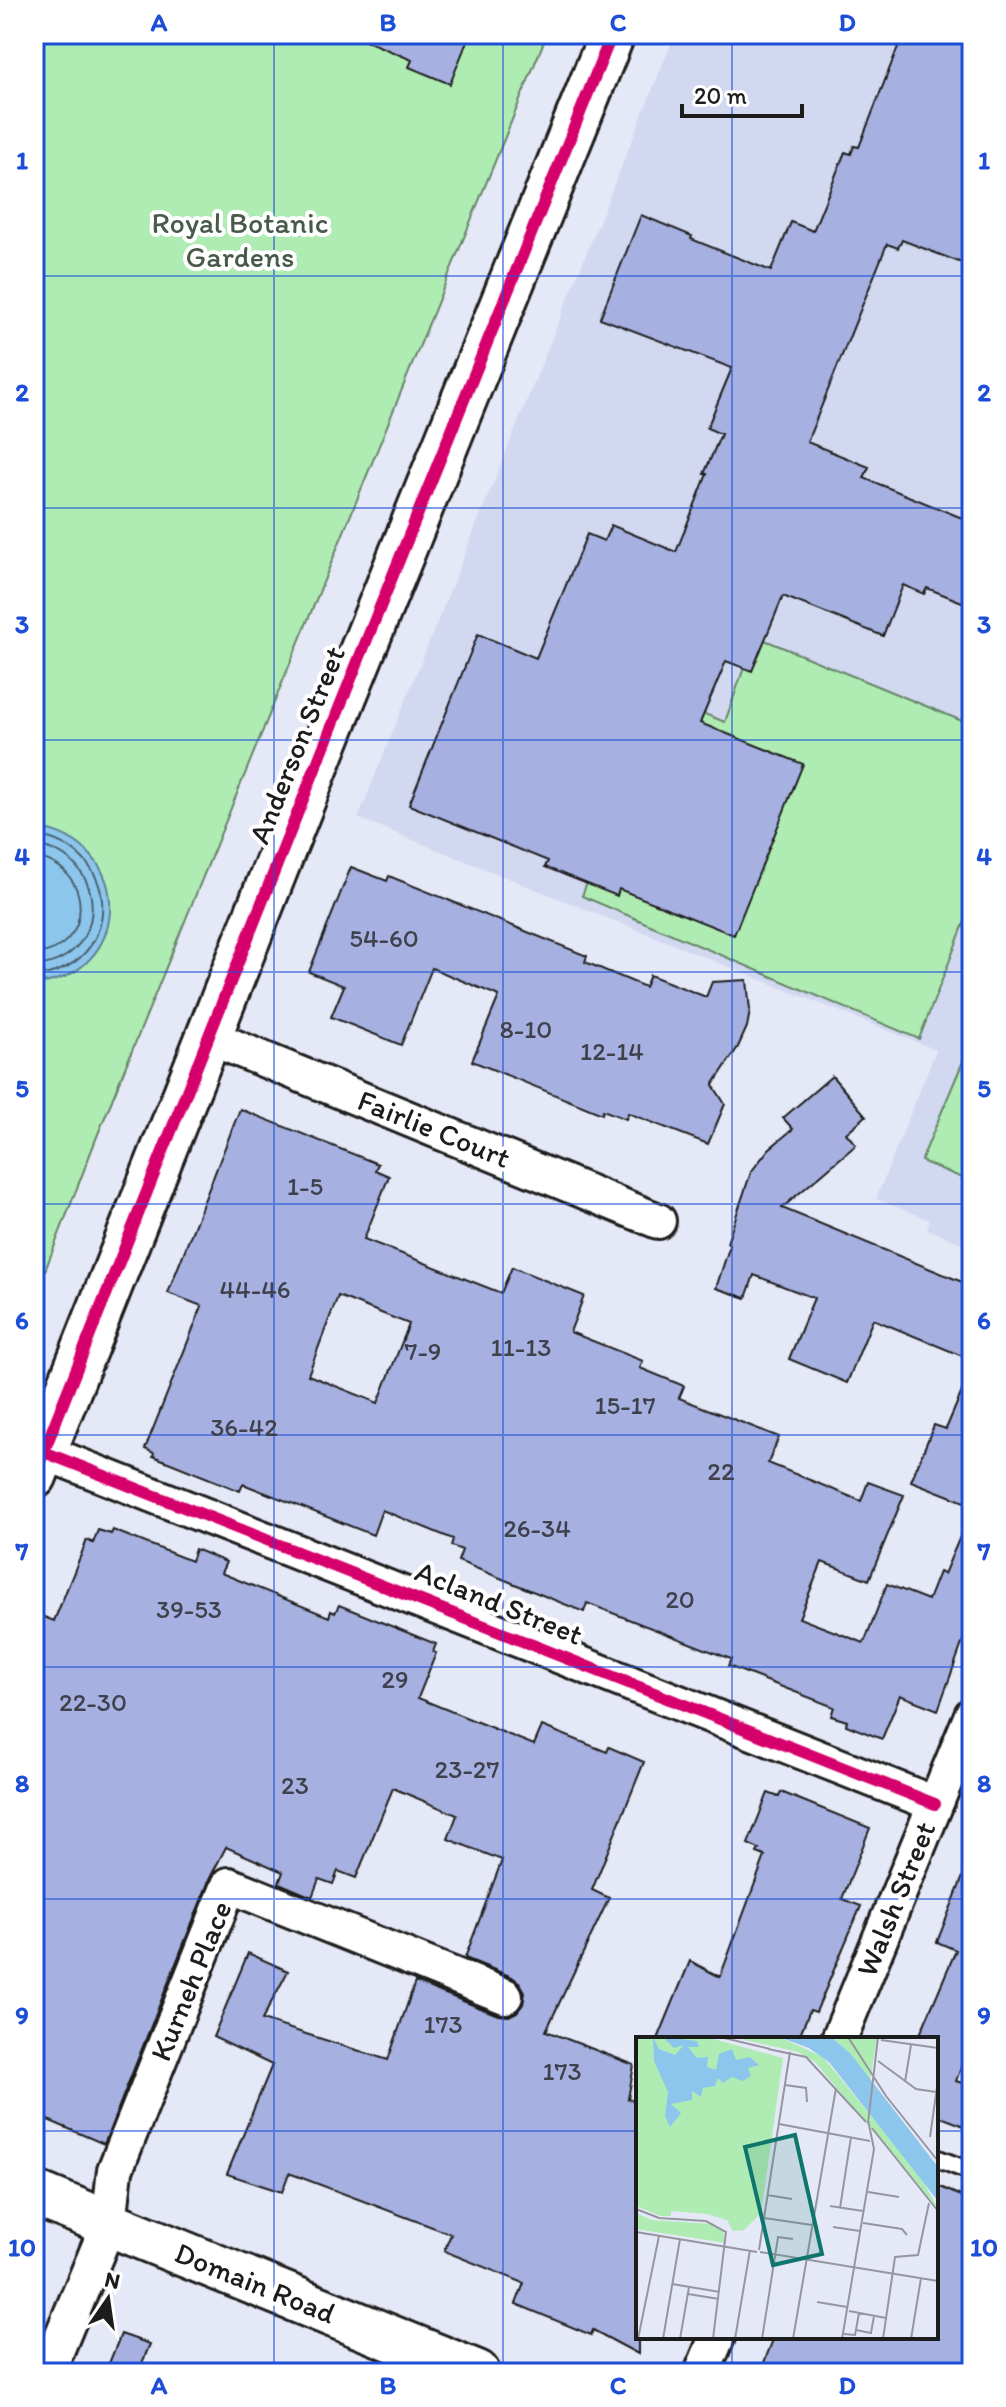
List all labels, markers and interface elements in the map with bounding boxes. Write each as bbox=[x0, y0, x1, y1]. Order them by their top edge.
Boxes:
text: A bbox=[150, 6, 168, 38]
text: B bbox=[380, 6, 397, 38]
text: C bbox=[610, 6, 627, 38]
text: D bbox=[838, 6, 856, 38]
scale bar bbox=[682, 68, 802, 118]
text: 20 m bbox=[694, 81, 747, 110]
text: 1 bbox=[16, 144, 28, 176]
text: 1 bbox=[978, 144, 990, 176]
park label: Royal Botanic Gardens bbox=[152, 204, 328, 275]
text: 2 bbox=[15, 376, 29, 408]
text: 2 bbox=[977, 376, 991, 408]
text: 3 bbox=[15, 608, 29, 640]
text: 3 bbox=[977, 608, 991, 640]
street label: Anderson Street bbox=[240, 641, 353, 849]
text: 4 bbox=[14, 840, 30, 872]
text: 4 bbox=[976, 840, 992, 872]
house number: 54-60 bbox=[349, 922, 419, 954]
house number: 8-10 bbox=[500, 1013, 552, 1045]
house number: 12-14 bbox=[580, 1035, 644, 1067]
text: 5 bbox=[15, 1072, 29, 1104]
text: 5 bbox=[977, 1072, 991, 1104]
street label: Fairlie Court bbox=[353, 1081, 516, 1176]
house number: 1-5 bbox=[287, 1170, 323, 1202]
house number: 44-46 bbox=[219, 1273, 291, 1305]
text: 6 bbox=[15, 1304, 29, 1336]
text: 6 bbox=[977, 1304, 991, 1336]
house number: 11-13 bbox=[491, 1331, 551, 1363]
house number: 7-9 bbox=[405, 1335, 441, 1367]
house number: 15-17 bbox=[594, 1389, 656, 1421]
house number: 36-42 bbox=[210, 1411, 278, 1443]
house number: 22 bbox=[707, 1455, 735, 1487]
house number: 26-34 bbox=[503, 1512, 571, 1544]
text: 7 bbox=[15, 1535, 29, 1567]
text: 7 bbox=[977, 1535, 991, 1567]
street label: Acland Street bbox=[410, 1552, 588, 1653]
house number: 20 bbox=[665, 1583, 695, 1615]
house number: 39-53 bbox=[156, 1593, 222, 1625]
house number: 29 bbox=[381, 1663, 409, 1695]
house number: 22-30 bbox=[59, 1686, 127, 1718]
house number: 23-27 bbox=[435, 1753, 500, 1785]
text: 8 bbox=[15, 1767, 29, 1799]
text: 8 bbox=[977, 1767, 991, 1799]
house number: 23 bbox=[281, 1769, 309, 1801]
street label: Walsh Street bbox=[848, 1816, 943, 1982]
street label: Kurneh Place bbox=[142, 1895, 239, 2066]
text: 9 bbox=[15, 1999, 29, 2031]
text: 9 bbox=[977, 1999, 991, 2031]
house number: 173 bbox=[423, 2008, 463, 2040]
inset map bbox=[636, 2037, 938, 2339]
house number: 173 bbox=[542, 2055, 582, 2087]
text: 10 bbox=[8, 2231, 36, 2263]
text: 10 bbox=[970, 2231, 998, 2263]
street label: Domain Road bbox=[169, 2234, 341, 2332]
north arrow bbox=[68, 2259, 148, 2339]
text: N bbox=[102, 2265, 123, 2295]
text: A bbox=[150, 2369, 168, 2401]
text: B bbox=[380, 2369, 397, 2401]
text: C bbox=[610, 2369, 627, 2401]
text: D bbox=[838, 2369, 856, 2401]

